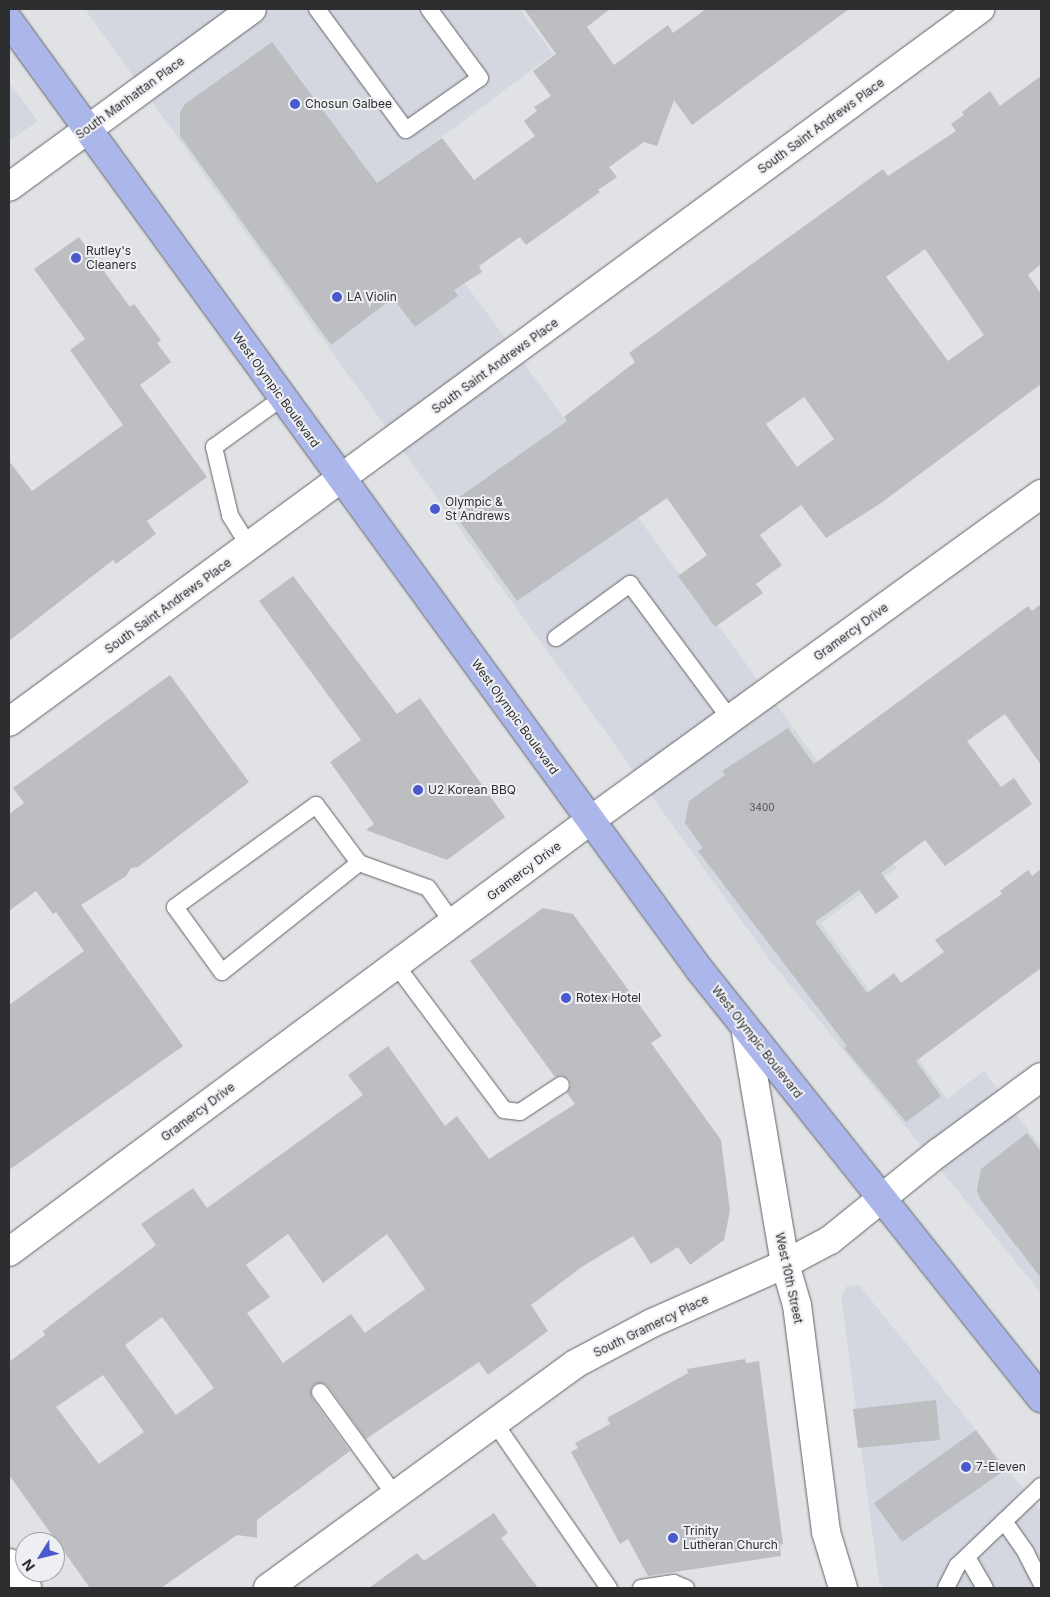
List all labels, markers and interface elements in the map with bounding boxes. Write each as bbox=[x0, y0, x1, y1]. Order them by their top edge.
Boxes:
street label: South Manhattan Place bbox=[73, 54, 187, 142]
street label: South Saint Andrews Place bbox=[755, 75, 887, 177]
place label: Chosun Galbee bbox=[305, 97, 392, 111]
marker: Chosun Galbee bbox=[289, 98, 301, 110]
place label: Rutley's Cleaners bbox=[86, 244, 136, 272]
marker: Rutley's Cleaners bbox=[70, 252, 82, 264]
place label: LA Violin bbox=[347, 290, 397, 304]
marker: LA Violin bbox=[331, 291, 343, 303]
street label: South Saint Andrews Place bbox=[429, 315, 561, 417]
street label: West Olympic Boulevard bbox=[229, 330, 323, 450]
place label: Olympic & St Andrews bbox=[445, 495, 510, 523]
marker: Olympic & St Andrews bbox=[429, 503, 441, 515]
street label: South Saint Andrews Place bbox=[102, 555, 234, 657]
street label: Gramercy Drive bbox=[811, 600, 891, 664]
street label: West Olympic Boulevard bbox=[468, 657, 562, 777]
place label: U2 Korean BBQ bbox=[428, 783, 516, 797]
marker: U2 Korean BBQ bbox=[412, 784, 424, 796]
house number: 3400 bbox=[749, 802, 775, 814]
street label: Gramercy Drive bbox=[484, 839, 564, 903]
street label: West Olympic Boulevard bbox=[709, 983, 805, 1101]
place label: Rotex Hotel bbox=[576, 991, 641, 1005]
marker: Rotex Hotel bbox=[560, 992, 572, 1004]
street label: Gramercy Drive bbox=[158, 1080, 238, 1144]
street label: West 10th Street bbox=[772, 1231, 806, 1325]
street label: South Gramercy Place bbox=[591, 1292, 711, 1360]
place label: 7-Eleven bbox=[976, 1460, 1026, 1474]
marker: 7-Eleven bbox=[960, 1461, 972, 1473]
place label: Trinity Lutheran Church bbox=[683, 1524, 778, 1552]
north arrow bbox=[15, 1532, 65, 1582]
marker: Trinity Lutheran Church bbox=[667, 1532, 679, 1544]
text: N bbox=[18, 1556, 38, 1575]

